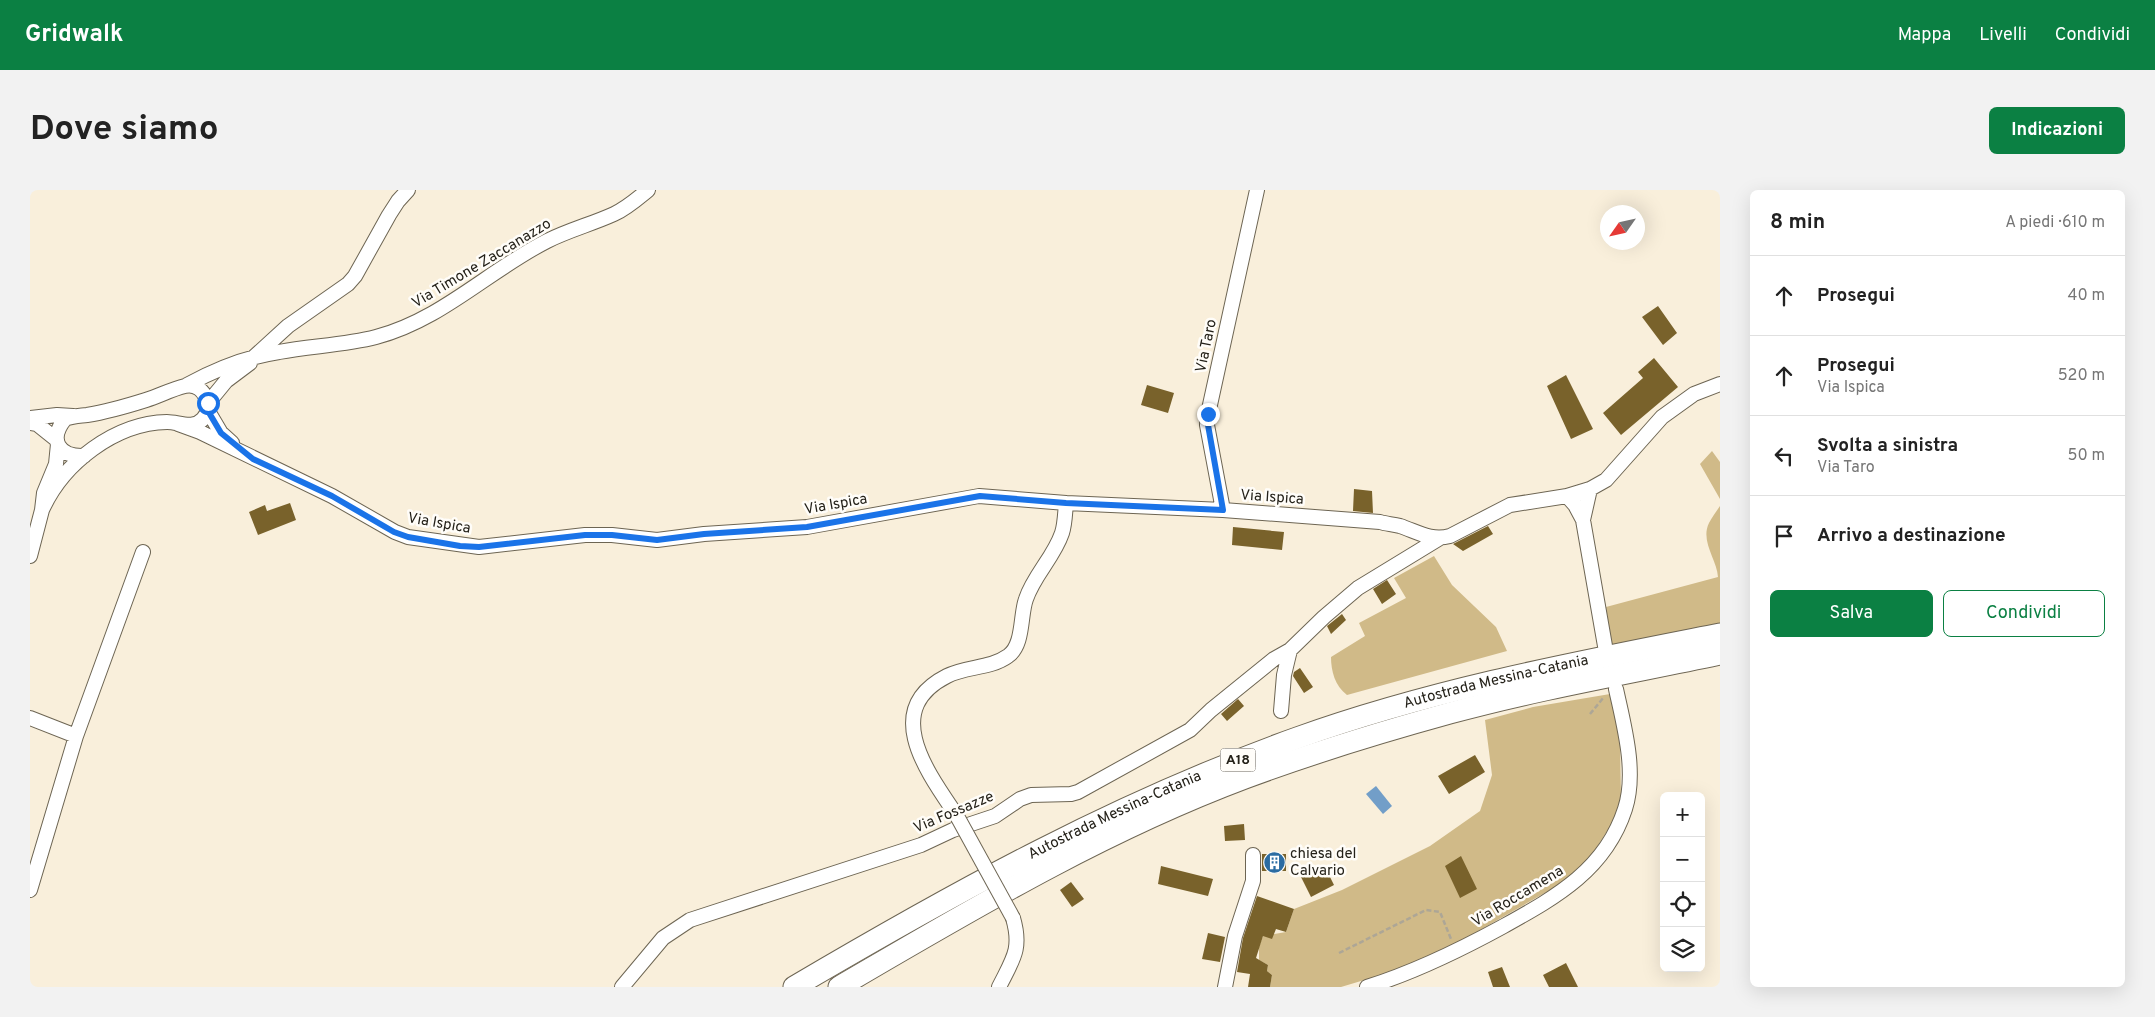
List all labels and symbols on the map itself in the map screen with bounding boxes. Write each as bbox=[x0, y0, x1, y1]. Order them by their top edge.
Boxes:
north arrow bbox=[1600, 205, 1645, 250]
street label: Via Timone Zaccanazzo bbox=[409, 215, 555, 313]
street label: Via Taro bbox=[1192, 318, 1222, 374]
route start bbox=[197, 392, 220, 415]
route end bbox=[1197, 403, 1220, 426]
street label: Via Ispica bbox=[1240, 486, 1304, 510]
street label: Via Ispica bbox=[803, 490, 869, 520]
street label: Via Ispica bbox=[406, 509, 472, 539]
street label: Autostrada Messina-Catania bbox=[1401, 651, 1590, 713]
road number: A18 bbox=[1220, 748, 1256, 772]
street label: Autostrada Messina-Catania bbox=[1025, 767, 1204, 864]
street label: Via Fossazze bbox=[911, 788, 997, 838]
place label: chiesa del Calvario bbox=[1290, 845, 1356, 881]
building icon: chiesa del Calvario bbox=[1262, 851, 1286, 875]
street label: Via Roccamena bbox=[1469, 862, 1567, 932]

